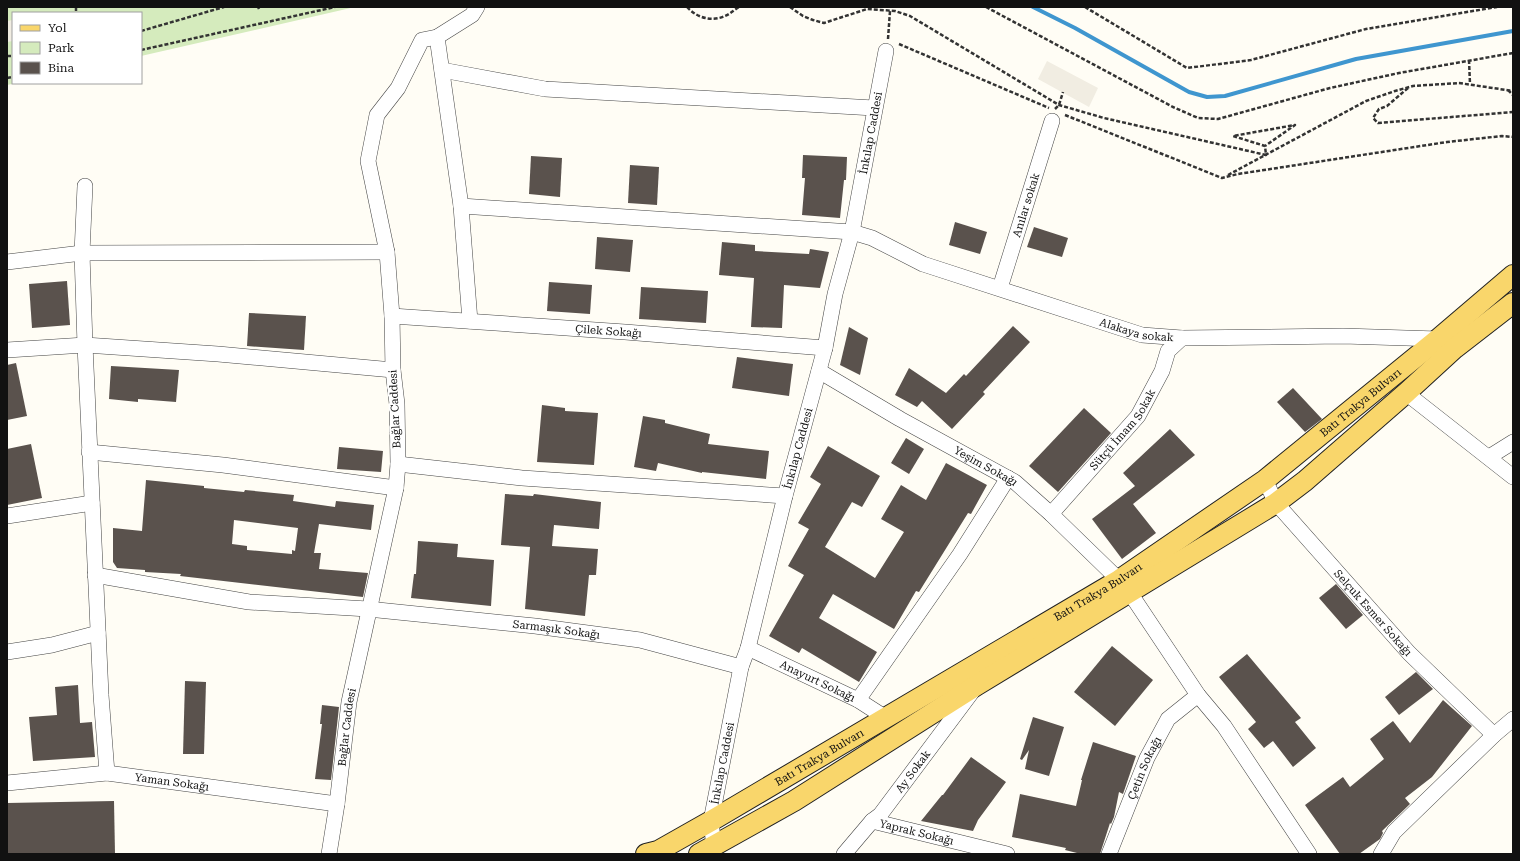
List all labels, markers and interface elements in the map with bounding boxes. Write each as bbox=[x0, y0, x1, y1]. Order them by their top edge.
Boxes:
legend bbox=[12, 12, 142, 84]
text: Yol bbox=[48, 21, 67, 35]
text: Park bbox=[48, 41, 75, 55]
text: Bina bbox=[48, 61, 75, 75]
street label: İnkılap Caddesi bbox=[856, 90, 885, 175]
street label: Anılar sokak bbox=[1010, 171, 1042, 239]
street label: Alakaya sokak bbox=[1098, 315, 1174, 344]
street label: Çilek Sokağı bbox=[575, 322, 643, 340]
street label: Batı Trakya Bulvarı bbox=[1317, 365, 1404, 439]
street label: Bağlar Caddesi bbox=[386, 369, 404, 449]
street label: Sütçü İmam Sokak bbox=[1087, 387, 1158, 473]
street label: İnkılap Caddesi bbox=[780, 406, 815, 491]
street label: Yeşim Sokağı bbox=[952, 443, 1021, 488]
street label: Batı Trakya Bulvarı bbox=[1051, 560, 1145, 624]
street label: Selçuk Esmer Sokağı bbox=[1331, 567, 1415, 659]
street label: Sarmaşık Sokağı bbox=[512, 617, 601, 641]
street label: Anayurt Sokağı bbox=[778, 658, 858, 704]
street label: Bağlar Caddesi bbox=[335, 686, 358, 767]
street label: İnkılap Caddesi bbox=[707, 721, 737, 806]
street label: Batı Trakya Bulvarı bbox=[773, 726, 866, 788]
street label: Çetin Sokağı bbox=[1125, 734, 1164, 801]
street label: Ay Sokak bbox=[893, 747, 933, 795]
street label: Yaman Sokağı bbox=[134, 770, 210, 793]
street label: Yaprak Sokağı bbox=[878, 817, 956, 847]

